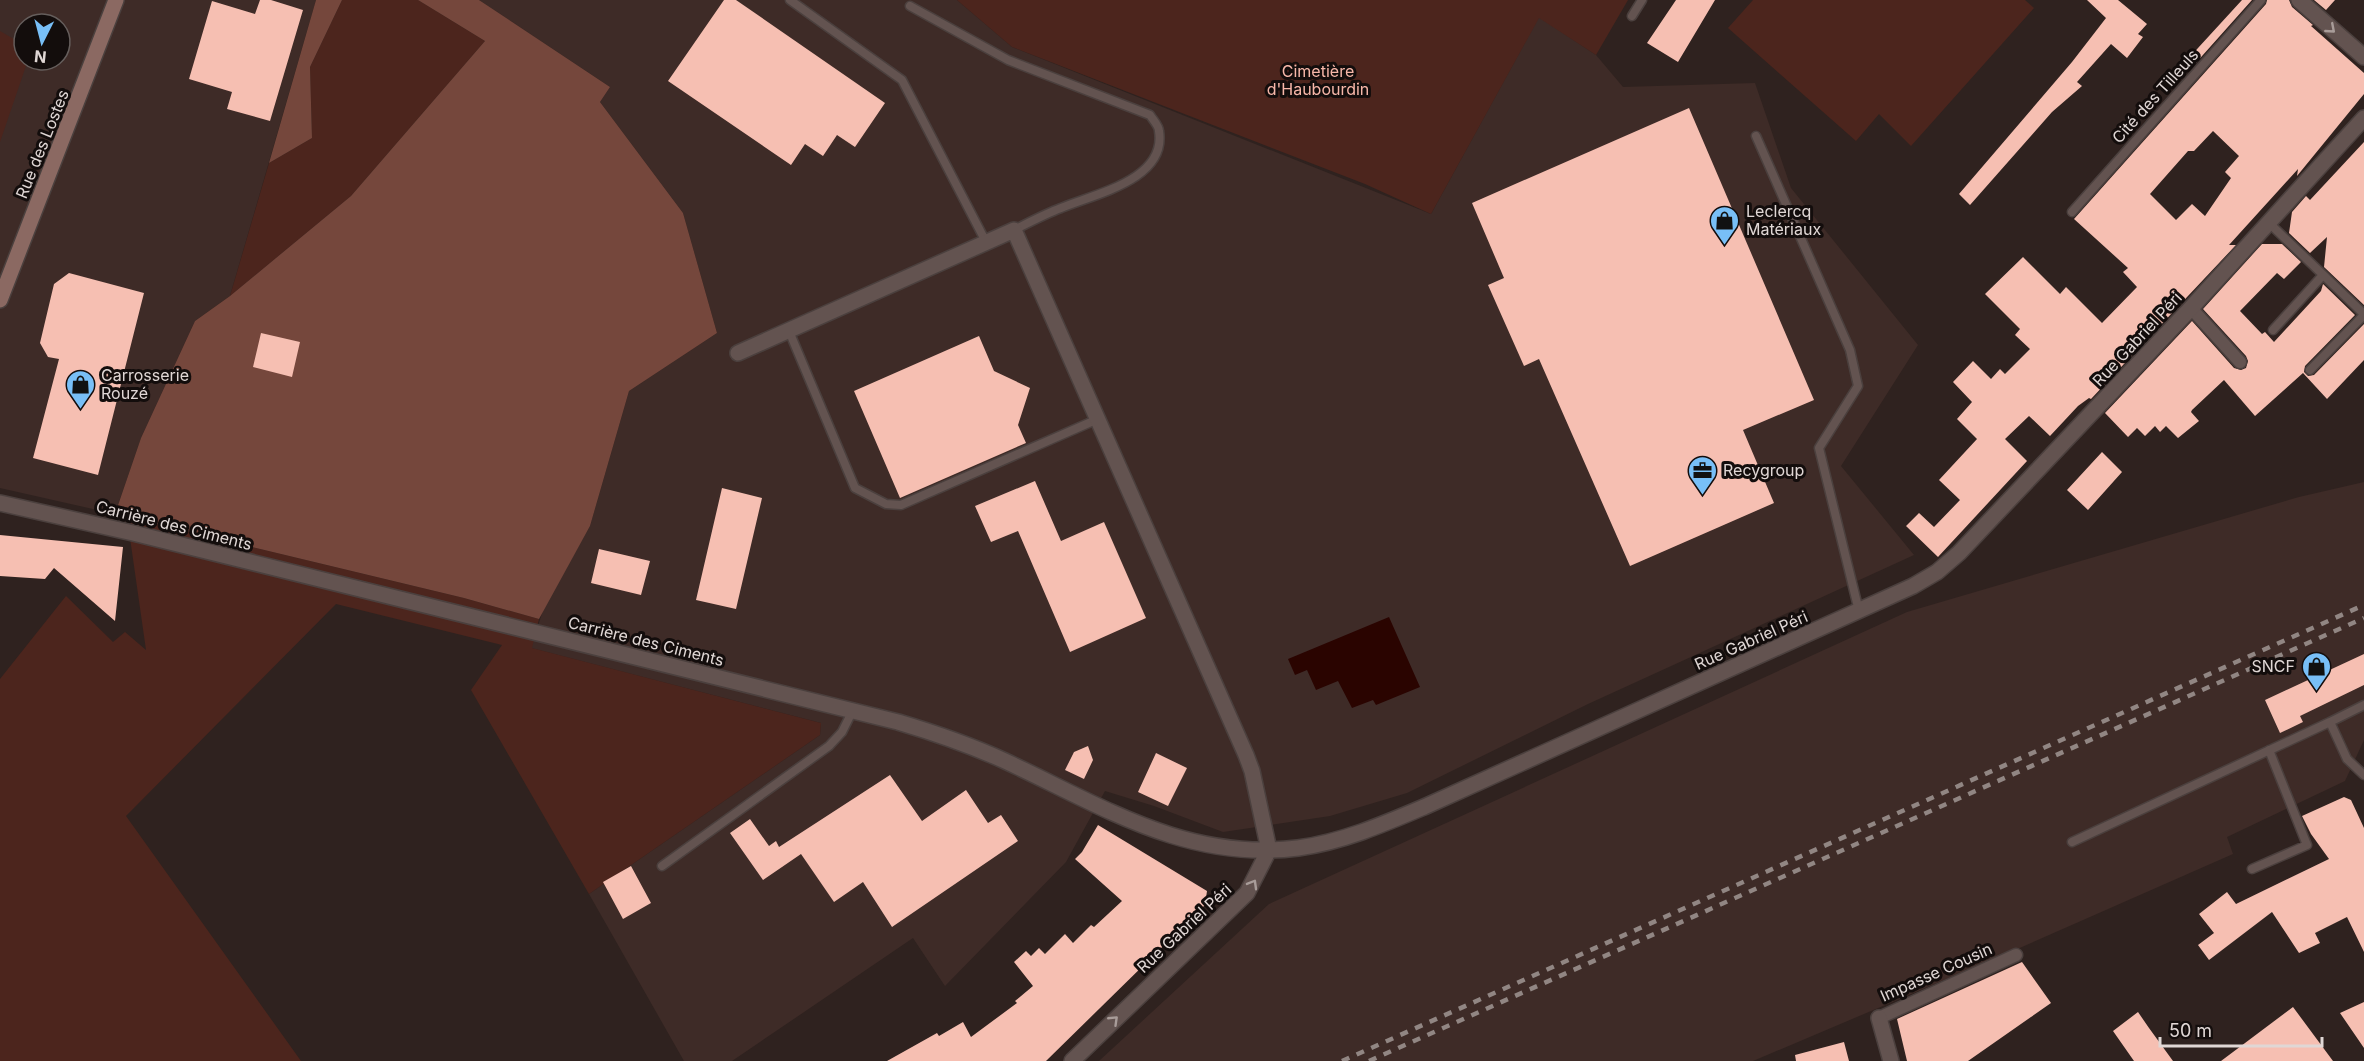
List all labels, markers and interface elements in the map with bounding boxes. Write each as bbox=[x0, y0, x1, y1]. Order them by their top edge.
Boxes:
north arrow bbox=[12, 12, 72, 72]
one-way arrow bbox=[2324, 22, 2335, 33]
street label: Cité des Tilleuls bbox=[2108, 45, 2202, 147]
text: N bbox=[33, 46, 48, 68]
park label: Cimetière d'Haubourdin bbox=[1267, 61, 1369, 99]
street label: Rue des Lostes bbox=[11, 87, 73, 201]
place label: Leclercq Matériaux bbox=[1746, 201, 1821, 239]
shop icon: Leclercq Matériaux bbox=[1709, 204, 1741, 246]
street label: Rue Gabriel Péri bbox=[2088, 288, 2186, 390]
place label: Carrosserie Rouzé bbox=[101, 365, 189, 403]
shop icon: Carrosserie Rouzé bbox=[64, 368, 96, 410]
office icon: Recygroup bbox=[1686, 454, 1718, 496]
place label: Recygroup bbox=[1723, 460, 1804, 480]
street label: Carrière des Ciments bbox=[94, 496, 254, 554]
street label: Rue Gabriel Péri bbox=[1691, 606, 1811, 674]
street label: Carrière des Ciments bbox=[566, 612, 726, 670]
shop icon: SNCF bbox=[2300, 650, 2332, 692]
place label: SNCF bbox=[2252, 656, 2295, 676]
street label: Rue Gabriel Péri bbox=[1133, 879, 1235, 977]
one-way arrow bbox=[1245, 880, 1257, 890]
street label: Impasse Cousin bbox=[1877, 938, 1995, 1006]
scale bar bbox=[2160, 1010, 2322, 1048]
one-way arrow bbox=[1107, 1016, 1117, 1027]
text: 50 m bbox=[2169, 1020, 2212, 1041]

